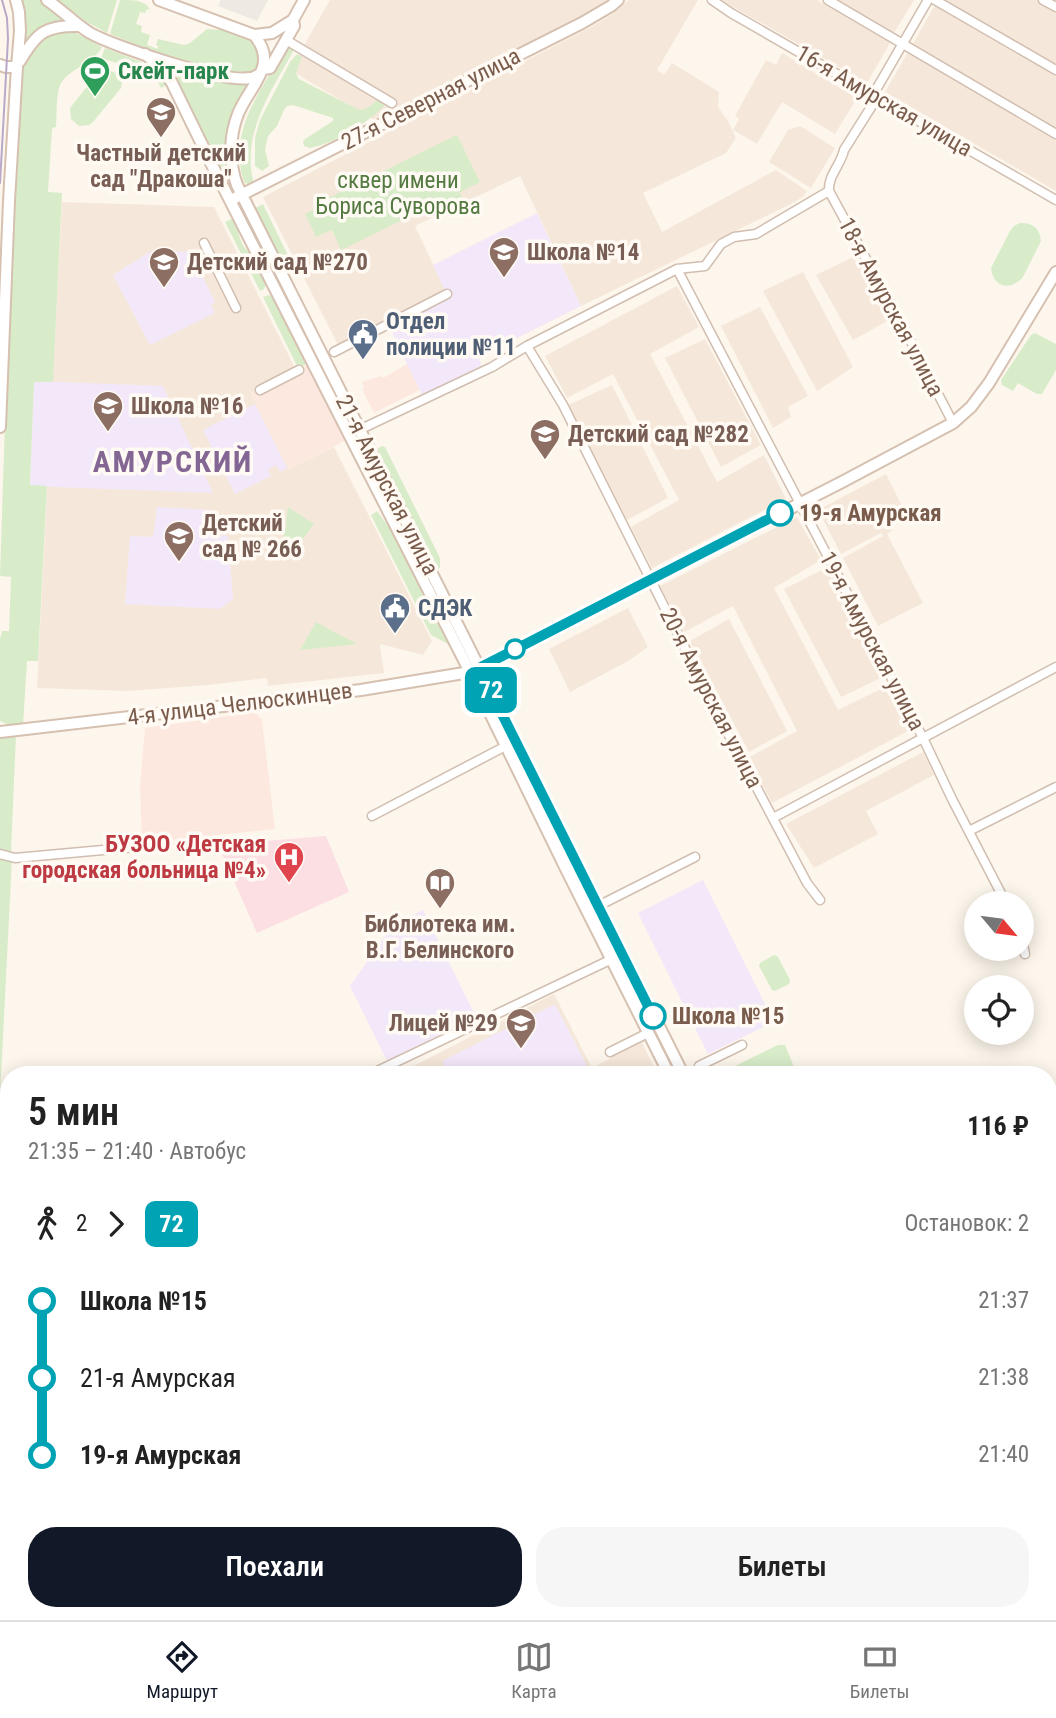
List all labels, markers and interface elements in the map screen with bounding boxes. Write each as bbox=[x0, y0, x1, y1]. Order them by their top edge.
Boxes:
street label: 16-я Амурская улица bbox=[791, 40, 977, 162]
street label: 27-я Северная улица bbox=[337, 42, 525, 156]
sports icon: Скейт-парк bbox=[78, 54, 112, 98]
place label: Скейт-парк bbox=[118, 58, 229, 85]
school or university icon: Частный детский сад "Дракоша" bbox=[144, 95, 178, 139]
place label: Частный детский сад "Дракоша" bbox=[76, 140, 246, 193]
park label: сквер имени Бориса Суворова bbox=[315, 167, 481, 220]
street label: 18-я Амурская улица bbox=[832, 213, 950, 401]
school or university icon: Школа №14 bbox=[487, 235, 521, 279]
place label: Школа №14 bbox=[527, 239, 639, 266]
school or university icon: Детский сад №270 bbox=[147, 245, 181, 289]
place label: Детский сад №270 bbox=[187, 249, 368, 276]
place label: Отдел полиции №11 bbox=[386, 308, 516, 361]
public building icon: Отдел полиции №11 bbox=[346, 317, 380, 361]
school or university icon: Школа №16 bbox=[91, 389, 125, 433]
street label: 21-я Амурская улица bbox=[330, 390, 444, 580]
place label: Школа №16 bbox=[131, 393, 243, 420]
school or university icon: Детский сад №282 bbox=[528, 417, 562, 461]
place label: Детский сад №282 bbox=[568, 421, 749, 448]
district label: АМУРСКИЙ bbox=[93, 444, 253, 479]
marker: 19-я Амурская bbox=[767, 500, 793, 526]
place label: 19-я Амурская bbox=[799, 500, 942, 527]
place label: Детский сад № 266 bbox=[202, 510, 302, 563]
school or university icon: Детский сад № 266 bbox=[162, 519, 196, 563]
street label: 19-я Амурская улица bbox=[813, 547, 931, 735]
public building icon: СДЭК bbox=[378, 591, 412, 635]
place label: СДЭК bbox=[418, 595, 473, 622]
street label: 20-я Амурская улица bbox=[654, 603, 768, 793]
unlabelled marker bbox=[505, 639, 525, 659]
line badge: 72 bbox=[460, 667, 522, 713]
text: 72 bbox=[479, 676, 503, 704]
street label: 4-я улица Челюскинцев bbox=[126, 677, 354, 731]
place label: БУЗОО «Детская городская больница №4» bbox=[22, 831, 266, 884]
hospital icon: БУЗОО «Детская городская больница №4» bbox=[272, 840, 306, 884]
library icon: Библиотека им. В.Г. Белинского bbox=[423, 866, 457, 910]
north arrow bbox=[964, 891, 1034, 961]
map controls bbox=[964, 891, 1034, 1045]
place label: Библиотека им. В.Г. Белинского bbox=[364, 911, 516, 964]
button: locate bbox=[964, 975, 1034, 1045]
marker: Школа №15 bbox=[640, 1003, 666, 1029]
place label: Школа №15 bbox=[672, 1003, 784, 1030]
school or university icon: Лицей №29 bbox=[504, 1006, 538, 1050]
place label: Лицей №29 bbox=[389, 1010, 498, 1037]
text: 5 мин bbox=[28, 1090, 119, 1134]
text: 116 ₽ bbox=[967, 1111, 1029, 1141]
text: 21:35 – 21:40 · Автобус bbox=[28, 1138, 246, 1165]
icon: walk bbox=[28, 1205, 66, 1243]
icon: forward bbox=[97, 1205, 135, 1243]
text: 2 bbox=[76, 1210, 87, 1237]
text: 72 bbox=[159, 1210, 184, 1238]
text: Остановок: 2 bbox=[905, 1210, 1029, 1237]
text: Школа №15 bbox=[80, 1286, 207, 1316]
text: 21:37 bbox=[978, 1287, 1029, 1314]
text: 21-я Амурская bbox=[80, 1363, 236, 1393]
text: 21:38 bbox=[978, 1364, 1029, 1391]
text: 19-я Амурская bbox=[80, 1440, 241, 1470]
text: 21:40 bbox=[978, 1441, 1029, 1468]
button: Поехали bbox=[28, 1527, 522, 1607]
button: Билеты bbox=[536, 1527, 1029, 1607]
tab: Маршрут bbox=[147, 1638, 218, 1703]
tab: Карта bbox=[511, 1638, 557, 1703]
tab: Билеты bbox=[850, 1638, 909, 1703]

